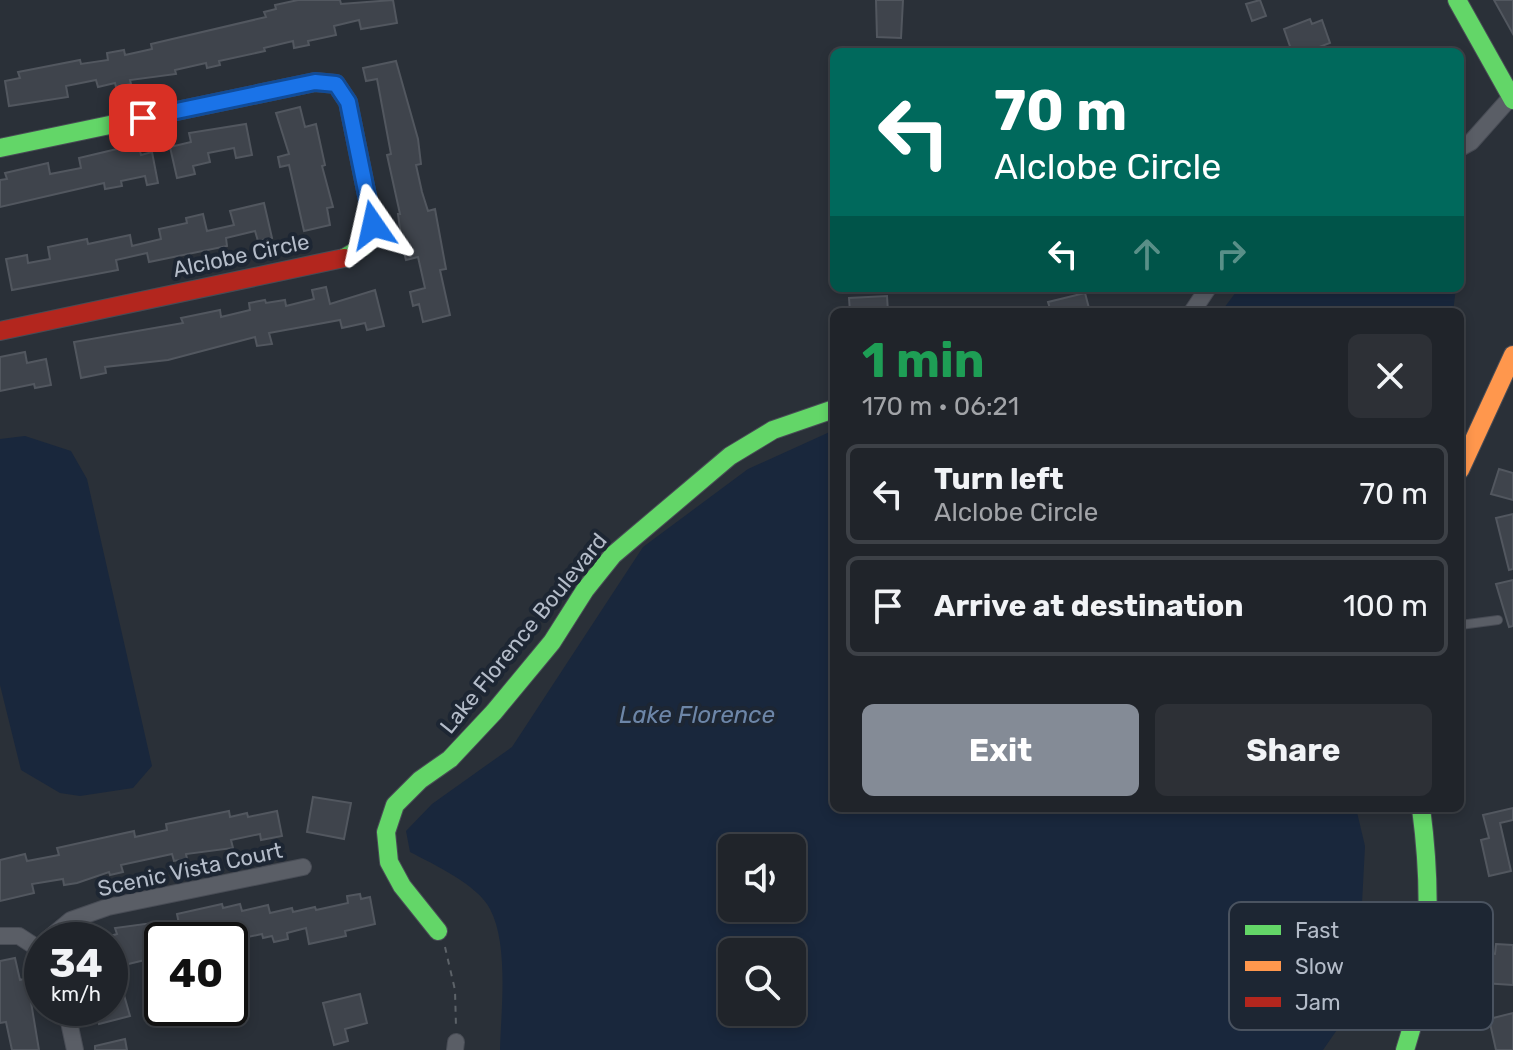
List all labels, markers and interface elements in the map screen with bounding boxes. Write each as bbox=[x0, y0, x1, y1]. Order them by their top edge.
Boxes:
text: 70 m bbox=[994, 78, 1127, 144]
icon: left bbox=[862, 80, 966, 184]
pin bbox=[109, 84, 177, 152]
icon: arrive bbox=[121, 96, 165, 140]
text: Alclobe Circle bbox=[994, 145, 1221, 188]
position arrow bbox=[331, 183, 415, 267]
street label: Alclobe Circle bbox=[170, 228, 312, 283]
icon: left bbox=[1041, 232, 1085, 276]
icon: ahead bbox=[1125, 232, 1169, 276]
icon: right bbox=[1209, 232, 1253, 276]
text: 1 min bbox=[862, 332, 985, 389]
button: close bbox=[1348, 334, 1432, 418]
text: 170 m · 06:21 bbox=[862, 391, 1019, 422]
text: Turn left bbox=[934, 461, 1064, 497]
icon: left bbox=[866, 472, 910, 516]
text: 70 m bbox=[1360, 476, 1428, 512]
text: Alclobe Circle bbox=[934, 497, 1098, 528]
street label: Lake Florence Boulevard bbox=[434, 527, 613, 739]
icon: arrive bbox=[866, 584, 910, 628]
text: Arrive at destination bbox=[934, 588, 1244, 624]
text: 100 m bbox=[1343, 588, 1428, 624]
water label: Lake Florence bbox=[619, 701, 775, 729]
button: Exit bbox=[862, 704, 1139, 796]
button: Share bbox=[1155, 704, 1432, 796]
map controls bbox=[718, 834, 806, 1026]
button: sound bbox=[718, 834, 806, 922]
street label: Scenic Vista Court bbox=[95, 837, 285, 902]
legend bbox=[1229, 902, 1493, 1030]
text: Fast bbox=[1295, 917, 1340, 944]
speed limit sign: 40 bbox=[144, 922, 248, 1026]
button: search bbox=[718, 938, 806, 1026]
text: 34 bbox=[49, 940, 103, 987]
text: Slow bbox=[1295, 953, 1344, 980]
text: km/h bbox=[51, 982, 101, 1006]
text: Jam bbox=[1295, 989, 1341, 1016]

